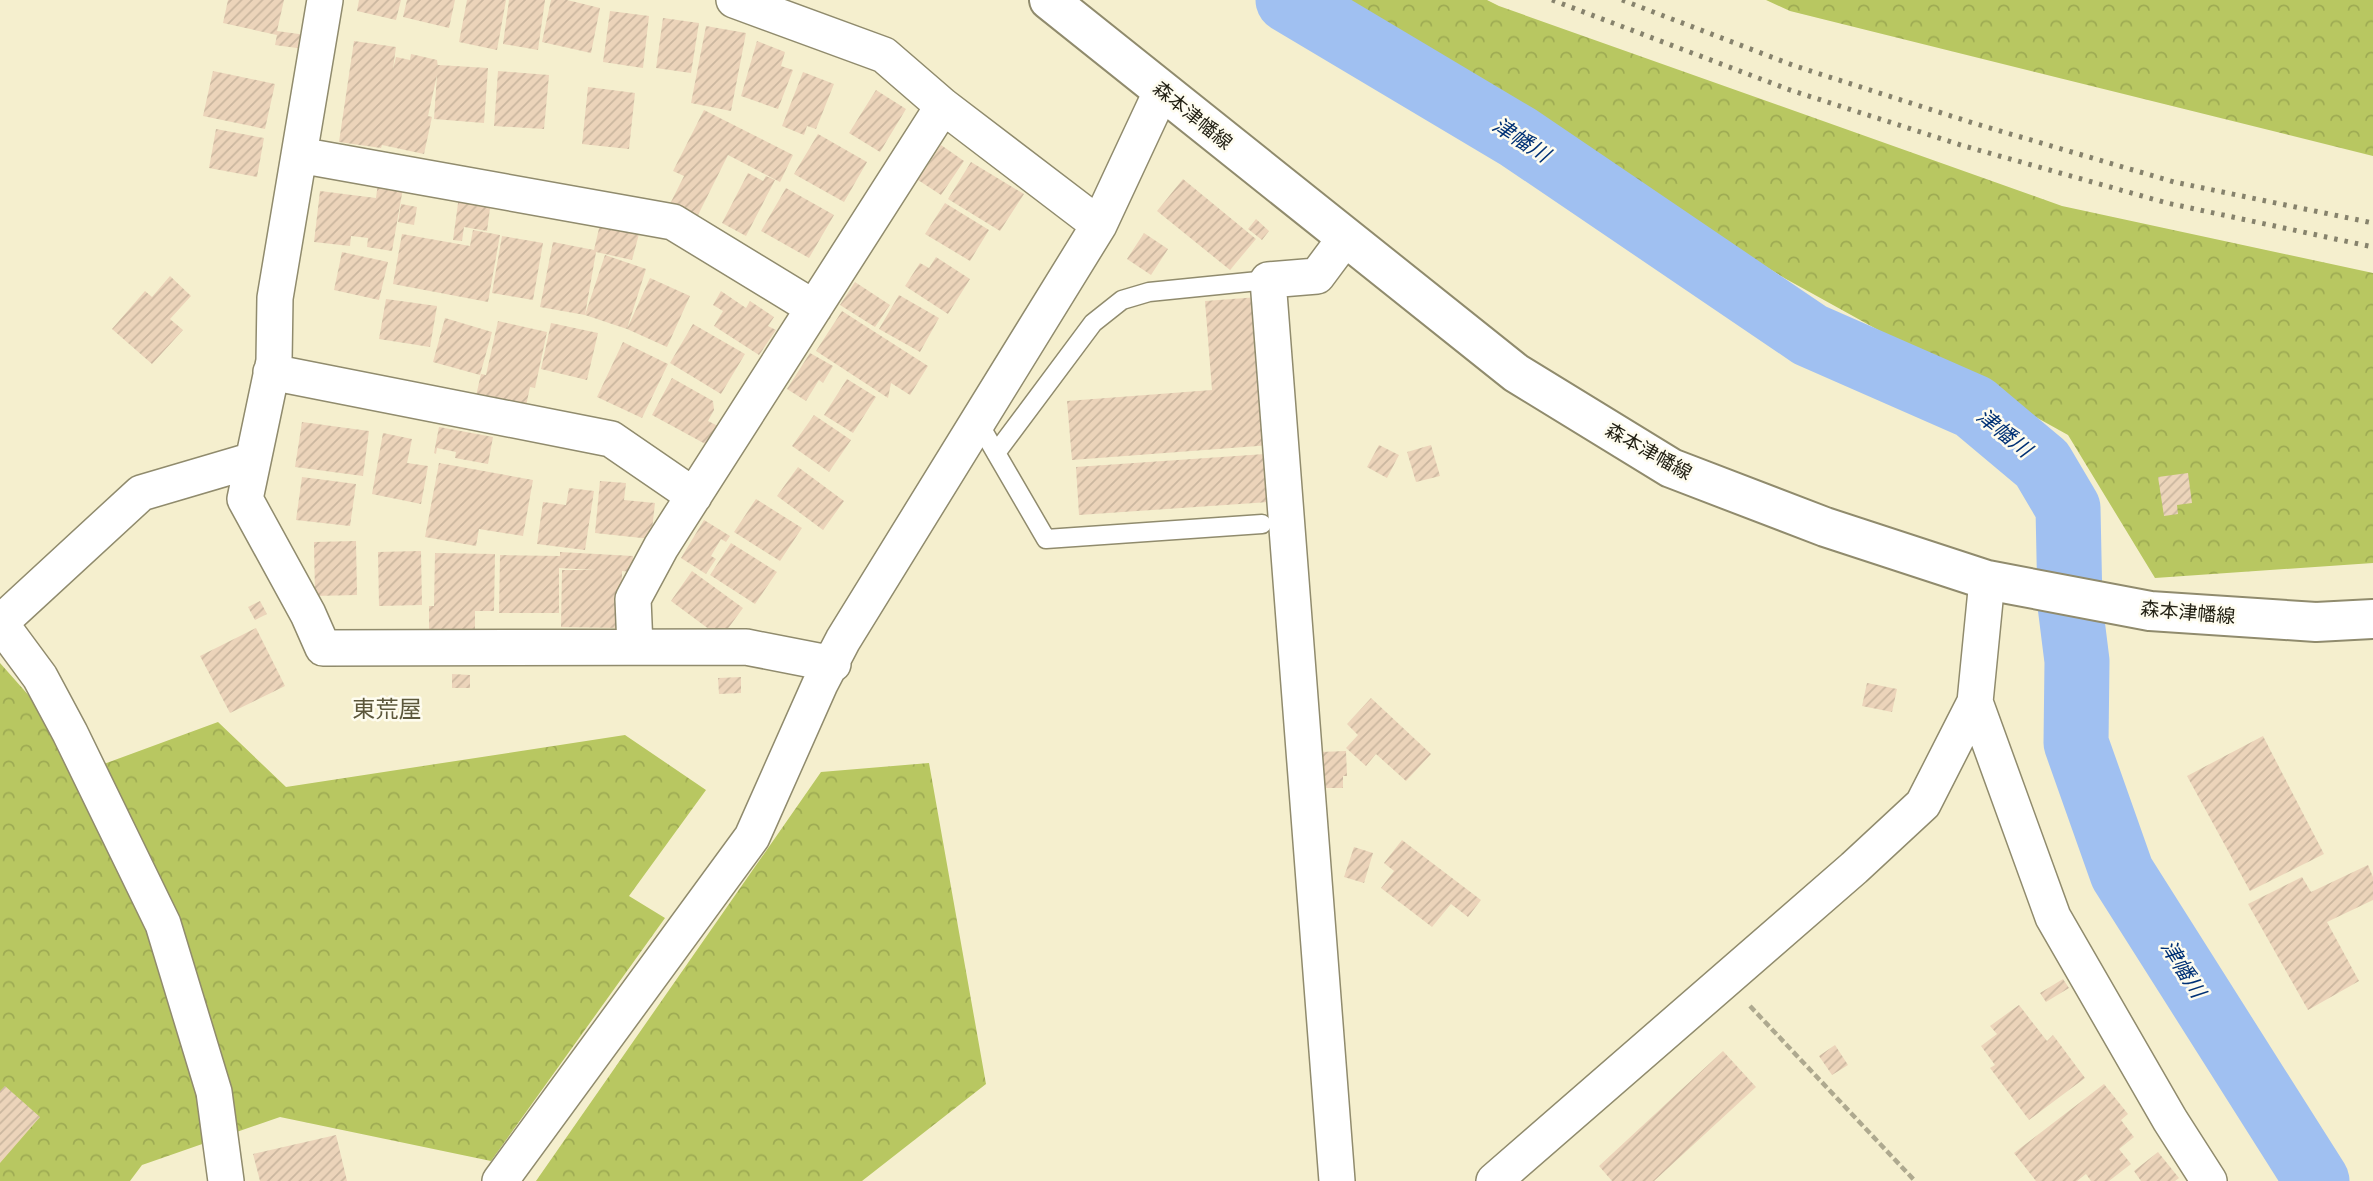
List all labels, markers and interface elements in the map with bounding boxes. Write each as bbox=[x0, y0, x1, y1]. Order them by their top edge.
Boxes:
street label: 森本津幡線 bbox=[1149, 77, 1237, 153]
water label: 津幡川 bbox=[1488, 113, 1556, 168]
water label: 津幡川 bbox=[1972, 404, 2038, 463]
street label: 森本津幡線 bbox=[1602, 418, 1696, 484]
street label: 森本津幡線 bbox=[2140, 597, 2236, 627]
district label: 東荒屋 bbox=[353, 696, 422, 722]
water label: 津幡川 bbox=[2156, 936, 2211, 1004]

